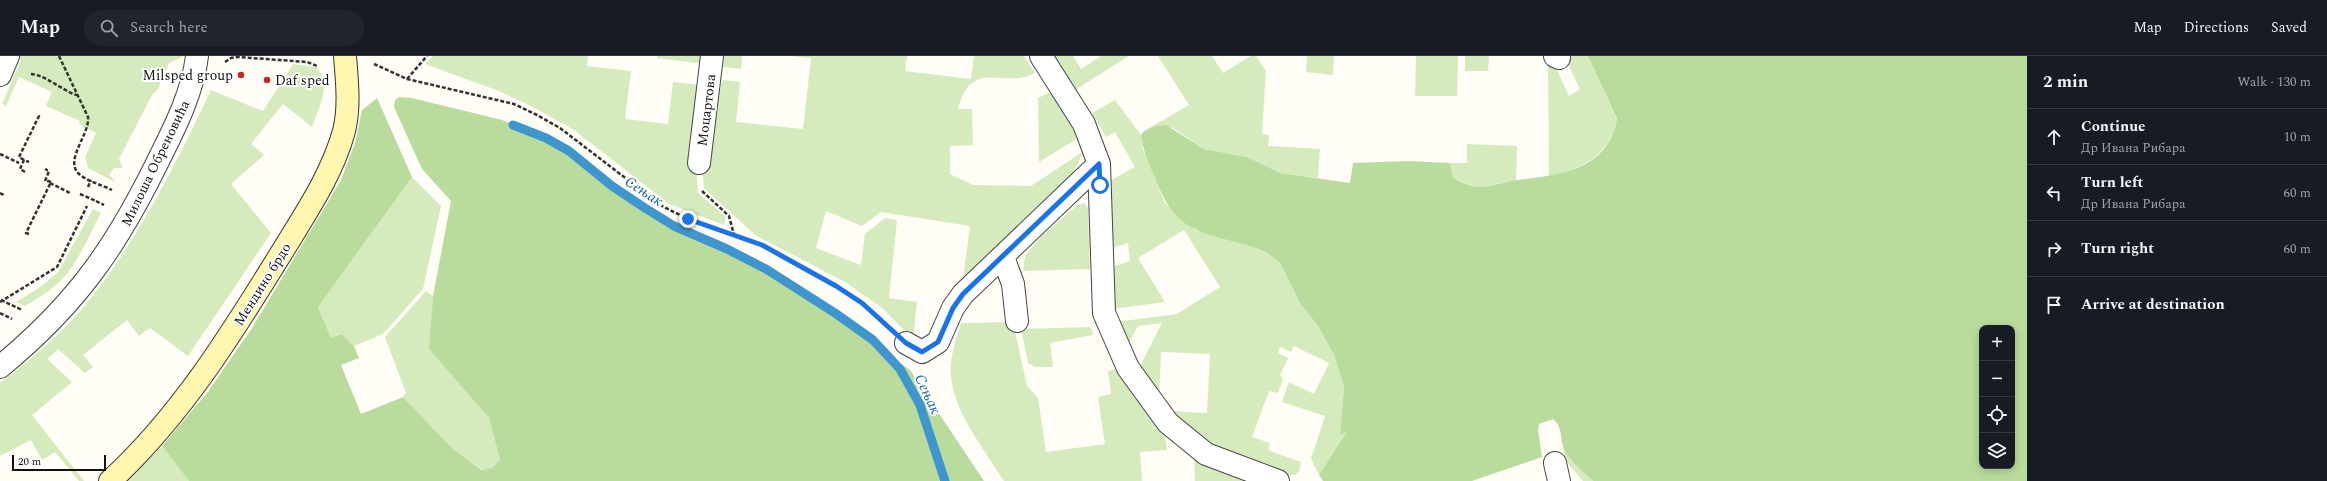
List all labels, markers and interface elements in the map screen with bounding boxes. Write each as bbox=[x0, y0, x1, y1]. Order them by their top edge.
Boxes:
search box bbox=[84, 10, 364, 46]
text: Map bbox=[20, 13, 60, 42]
text: Search here bbox=[130, 16, 208, 39]
icon: search bbox=[98, 17, 120, 39]
text: Map bbox=[2134, 17, 2162, 38]
text: Directions bbox=[2184, 17, 2249, 38]
text: Saved bbox=[2271, 17, 2307, 38]
place label: Milsped group bbox=[143, 65, 233, 86]
text: 2 min bbox=[2043, 69, 2088, 95]
marker: Milsped group bbox=[236, 70, 246, 80]
place label: Daf sped bbox=[275, 70, 330, 91]
text: Walk · 130 m bbox=[2237, 72, 2311, 92]
street label: Моцартова bbox=[692, 73, 721, 147]
marker: Daf sped bbox=[262, 75, 272, 85]
street label: Милоша Обреновића bbox=[116, 96, 195, 230]
text: Continue bbox=[2081, 115, 2146, 138]
icon: ahead bbox=[2043, 126, 2065, 148]
text: 10 m bbox=[2284, 127, 2311, 147]
text: Др Ивана Рибара bbox=[2081, 138, 2186, 158]
water label: Сењак bbox=[620, 170, 668, 213]
text: Turn left bbox=[2081, 171, 2143, 194]
route start bbox=[1091, 176, 1109, 194]
icon: left bbox=[2043, 182, 2065, 204]
text: 60 m bbox=[2284, 183, 2311, 203]
text: Др Ивана Рибара bbox=[2081, 194, 2186, 214]
route end bbox=[679, 210, 697, 228]
text: Turn right bbox=[2081, 237, 2154, 260]
icon: right bbox=[2043, 238, 2065, 260]
street label: Мендино брдо bbox=[229, 239, 296, 330]
text: 60 m bbox=[2284, 239, 2311, 259]
text: Arrive at destination bbox=[2081, 293, 2225, 316]
icon: arrive bbox=[2043, 294, 2065, 316]
map controls bbox=[1979, 325, 2015, 469]
button: + bbox=[1979, 325, 2015, 361]
button: − bbox=[1979, 361, 2015, 397]
water label: Сењак bbox=[908, 370, 947, 418]
button: locate bbox=[1979, 397, 2015, 433]
button: layers bbox=[1979, 433, 2015, 469]
scale bar bbox=[12, 453, 106, 472]
text: 20 m bbox=[18, 453, 41, 470]

